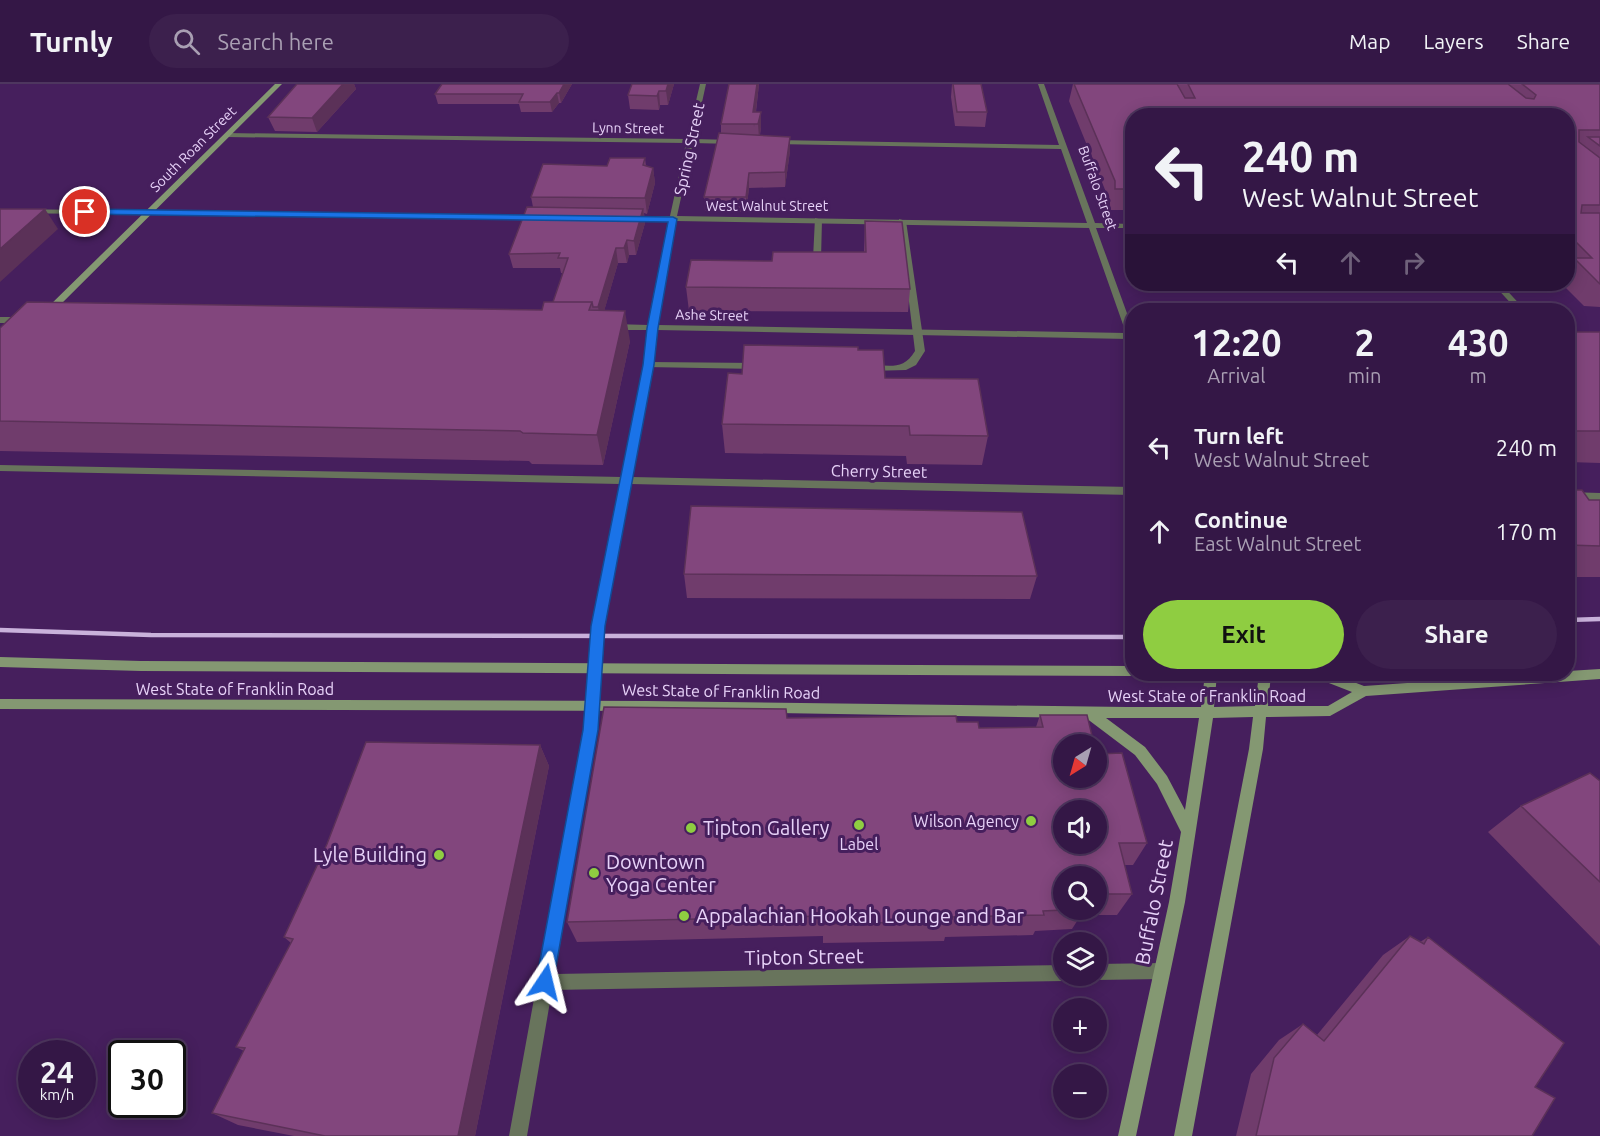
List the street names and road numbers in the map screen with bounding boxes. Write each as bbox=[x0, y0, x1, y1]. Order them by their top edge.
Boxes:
street label: Spring Street bbox=[670, 100, 708, 197]
street label: South Roan Street bbox=[147, 102, 240, 195]
street label: Lynn Street bbox=[592, 119, 665, 137]
street label: Buffalo Street bbox=[1075, 143, 1121, 233]
street label: West Walnut Street bbox=[706, 198, 829, 214]
street label: Ashe Street bbox=[675, 306, 749, 324]
street label: Cherry Street bbox=[831, 461, 928, 481]
street label: West State of Franklin Road bbox=[136, 680, 334, 698]
street label: West State of Franklin Road bbox=[622, 680, 820, 702]
street label: West State of Franklin Road bbox=[1108, 687, 1306, 705]
street label: Buffalo Street bbox=[1130, 837, 1177, 966]
street label: Tipton Street bbox=[744, 944, 864, 969]

